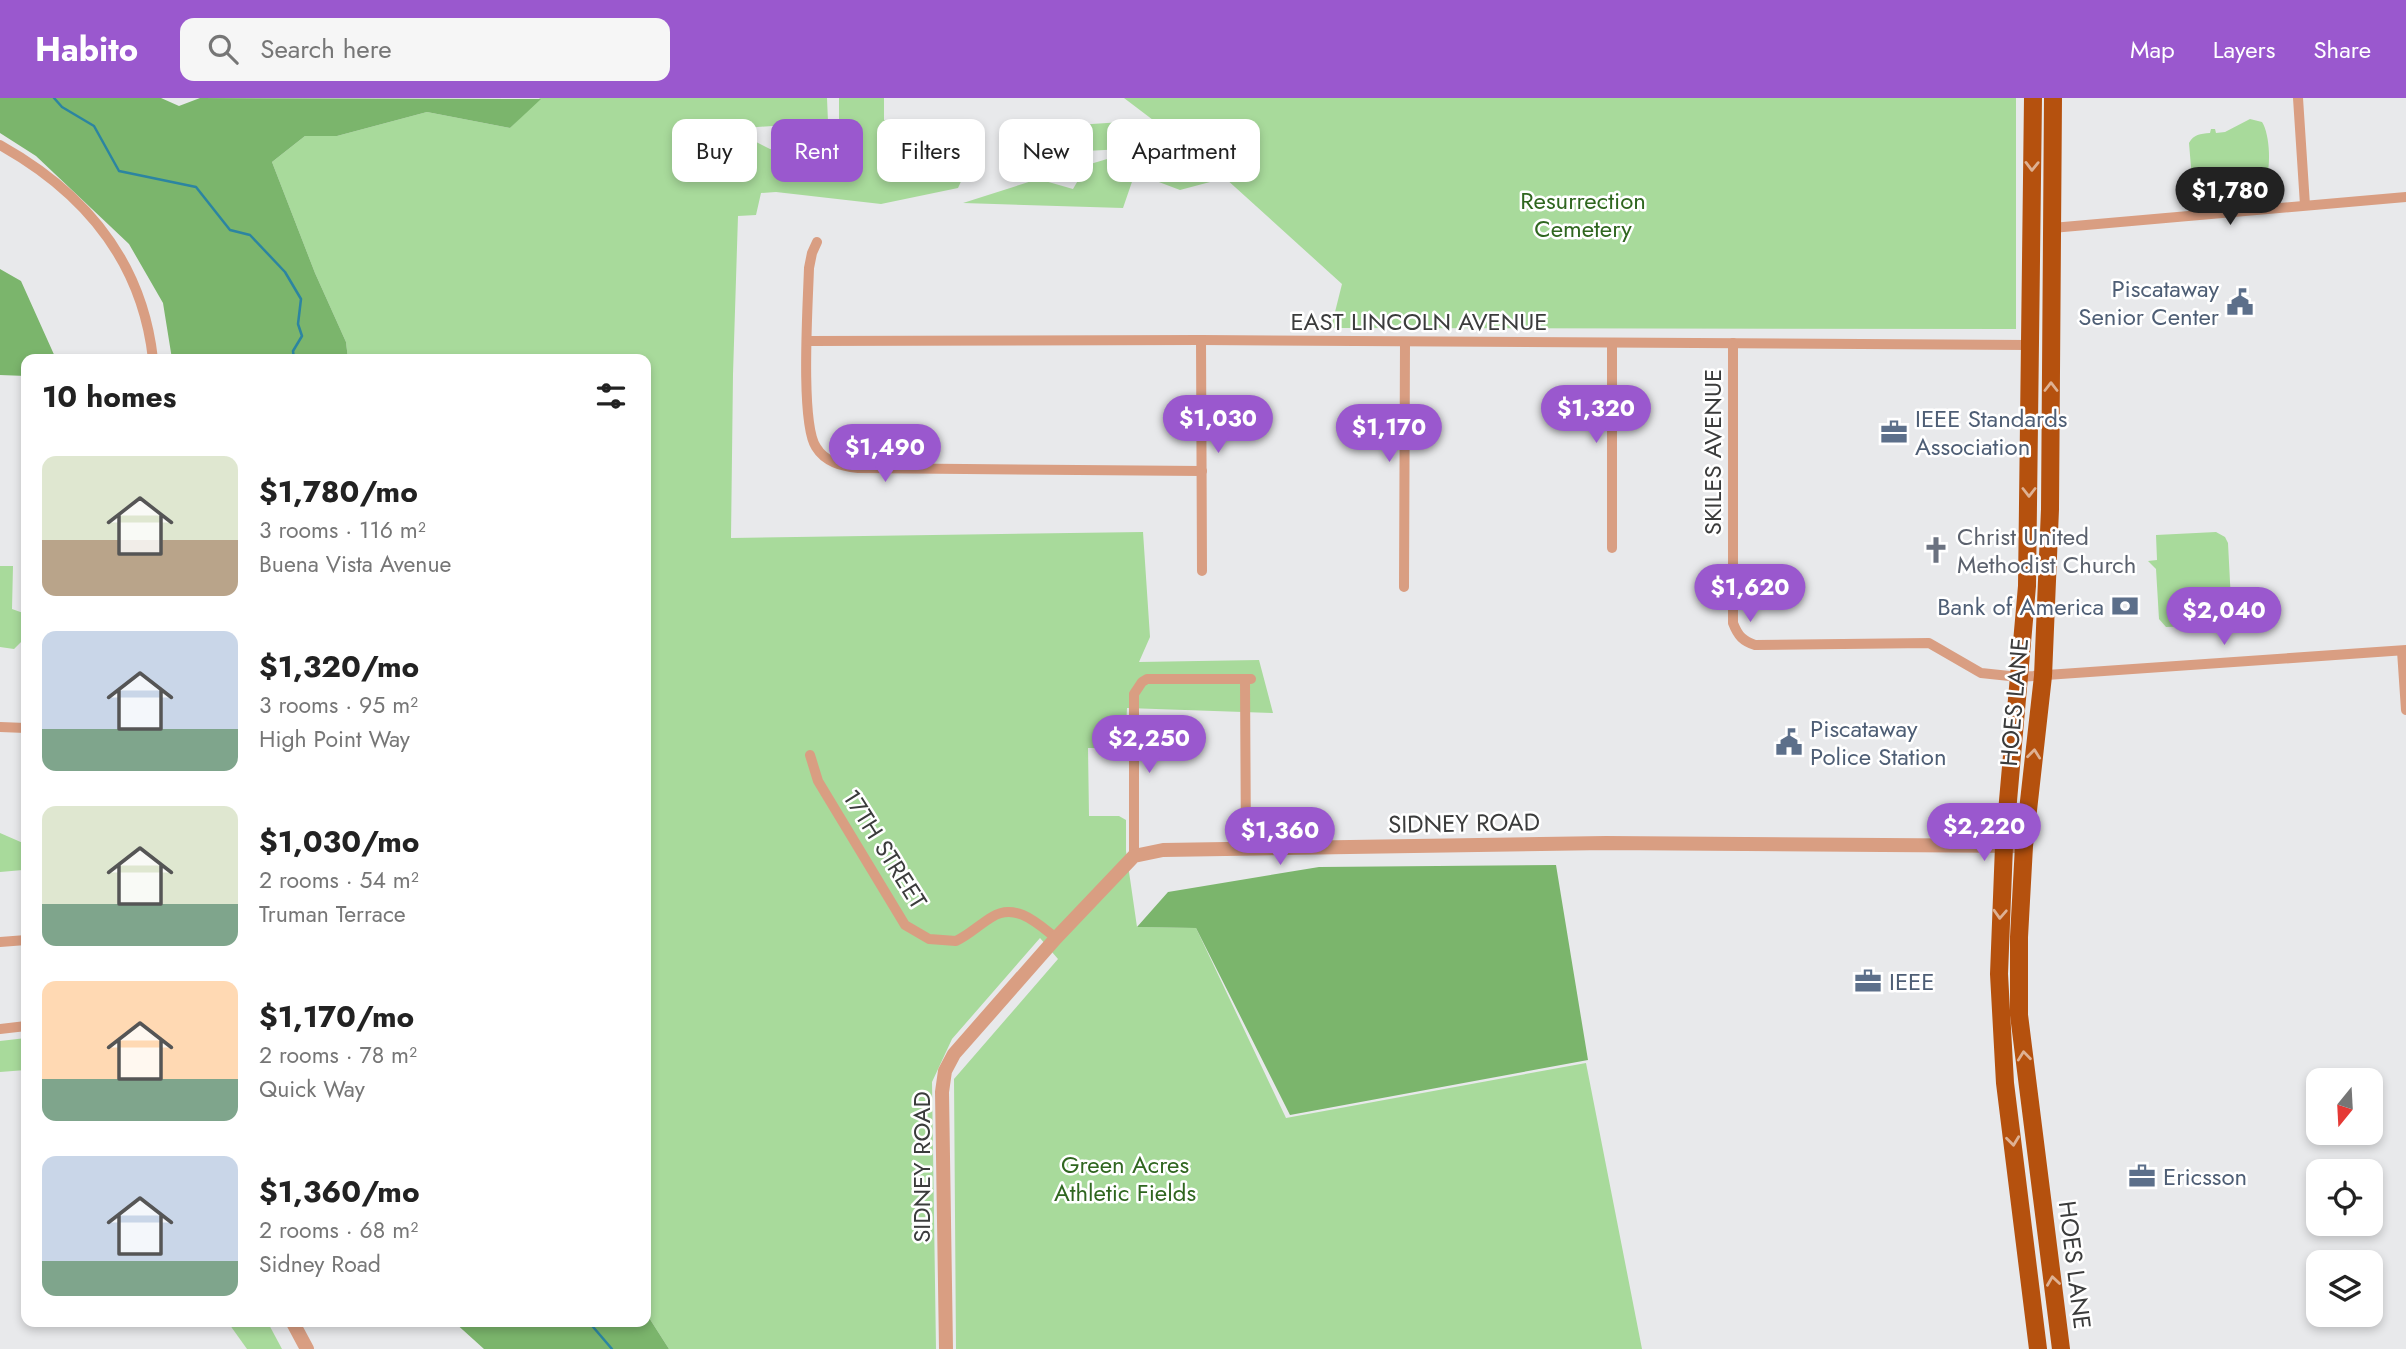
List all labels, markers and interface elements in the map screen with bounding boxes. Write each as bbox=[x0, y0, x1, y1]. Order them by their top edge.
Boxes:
search box bbox=[180, 18, 670, 81]
text: Habito bbox=[35, 26, 138, 73]
icon: search bbox=[204, 30, 242, 68]
text: Search here bbox=[260, 30, 392, 68]
text: Map bbox=[2130, 32, 2175, 67]
text: Layers bbox=[2213, 32, 2275, 67]
text: Share bbox=[2313, 32, 2371, 67]
chip: Buy bbox=[672, 119, 757, 182]
chip: Rent bbox=[771, 119, 863, 182]
chip: Filters bbox=[877, 119, 985, 182]
chip: New bbox=[999, 119, 1093, 182]
chip: Apartment bbox=[1107, 119, 1260, 182]
one-way arrow bbox=[2024, 161, 2040, 172]
pin: $1,780 bbox=[2173, 167, 2287, 227]
text: $1,780 bbox=[2192, 173, 2268, 207]
park label: Resurrection Cemetery bbox=[1520, 183, 1646, 246]
place label: Piscataway Senior Center bbox=[2078, 271, 2220, 334]
public building icon: Piscataway Senior Center bbox=[2225, 287, 2255, 317]
street label: EAST LINCOLN AVENUE bbox=[1290, 304, 1548, 339]
street label: SKILES AVENUE bbox=[1695, 369, 1730, 535]
text: 10 homes bbox=[42, 375, 176, 418]
icon: filters bbox=[592, 377, 630, 415]
one-way arrow bbox=[2043, 381, 2059, 392]
pin: $1,320 bbox=[1539, 386, 1653, 445]
text: $1,320 bbox=[1557, 391, 1635, 425]
pin: $1,030 bbox=[1161, 396, 1275, 455]
text: $1,030 bbox=[1179, 401, 1257, 435]
place label: IEEE Standards Association bbox=[1915, 401, 2068, 464]
pin: $1,170 bbox=[1332, 404, 1446, 464]
text: $1,170 bbox=[1352, 410, 1426, 444]
office icon: IEEE Standards Association bbox=[1879, 417, 1909, 447]
pin: $1,490 bbox=[828, 424, 942, 484]
text: $1,490 bbox=[845, 430, 925, 464]
text: $1,780/mo bbox=[259, 470, 418, 513]
icon: home bbox=[98, 484, 182, 568]
one-way arrow bbox=[2021, 487, 2037, 497]
text: 3 rooms · 116 m² bbox=[259, 513, 426, 547]
place label: Christ United Methodist Church bbox=[1957, 519, 2136, 582]
church icon: Christ United Methodist Church bbox=[1921, 535, 1951, 565]
text: Buena Vista Avenue bbox=[259, 547, 451, 581]
pin: $1,620 bbox=[1693, 564, 1807, 624]
text: $1,620 bbox=[1710, 570, 1790, 604]
pin: $2,040 bbox=[2167, 588, 2281, 647]
place label: Bank of America bbox=[1937, 589, 2104, 624]
bank icon: Bank of America bbox=[2110, 591, 2140, 621]
text: $2,040 bbox=[2182, 593, 2266, 627]
street label: HOES LANE bbox=[1991, 636, 2037, 768]
text: $1,320/mo bbox=[259, 645, 419, 688]
icon: home bbox=[98, 659, 182, 743]
text: 3 rooms · 95 m² bbox=[259, 688, 418, 722]
place label: Piscataway Police Station bbox=[1810, 711, 1947, 774]
pin: $2,250 bbox=[1092, 716, 1206, 775]
text: $2,250 bbox=[1108, 721, 1190, 755]
text: High Point Way bbox=[259, 722, 410, 756]
public building icon: Piscataway Police Station bbox=[1774, 727, 1804, 757]
one-way arrow bbox=[2026, 748, 2041, 759]
street label: 17TH STREET bbox=[834, 782, 936, 916]
street label: SIDNEY ROAD bbox=[1388, 804, 1540, 842]
pin: $2,220 bbox=[1927, 804, 2041, 863]
pin: $1,360 bbox=[1223, 808, 1337, 867]
text: $2,220 bbox=[1943, 809, 2025, 843]
text: $1,360 bbox=[1241, 813, 1319, 847]
text: $1,030/mo bbox=[259, 820, 419, 863]
icon: home bbox=[98, 834, 182, 918]
text: 2 rooms · 54 m² bbox=[259, 863, 419, 897]
text: Truman Terrace bbox=[259, 897, 406, 931]
one-way arrow bbox=[1993, 909, 2008, 920]
place label: IEEE bbox=[1889, 964, 1934, 999]
office icon: IEEE bbox=[1853, 966, 1883, 996]
text: $1,170/mo bbox=[259, 995, 414, 1038]
icon: home bbox=[98, 1009, 182, 1093]
text: 2 rooms · 78 m² bbox=[259, 1038, 417, 1072]
one-way arrow bbox=[2016, 1050, 2031, 1061]
north arrow bbox=[2306, 1068, 2384, 1144]
map controls bbox=[2306, 1068, 2383, 1327]
text: Quick Way bbox=[259, 1072, 365, 1106]
street label: SIDNEY ROAD bbox=[904, 1091, 939, 1243]
one-way arrow bbox=[2005, 1135, 2020, 1147]
park label: Green Acres Athletic Fields bbox=[1054, 1147, 1196, 1210]
place label: Ericsson bbox=[2163, 1159, 2247, 1194]
button: locate bbox=[2306, 1159, 2383, 1236]
office icon: Ericsson bbox=[2127, 1161, 2157, 1191]
text: $1,360/mo bbox=[259, 1170, 420, 1213]
icon: home bbox=[98, 1184, 182, 1268]
street label: HOES LANE bbox=[2050, 1199, 2100, 1331]
text: 2 rooms · 68 m² bbox=[259, 1213, 418, 1247]
text: Sidney Road bbox=[259, 1247, 381, 1281]
button: layers bbox=[2306, 1250, 2383, 1327]
one-way arrow bbox=[2045, 1275, 2060, 1287]

